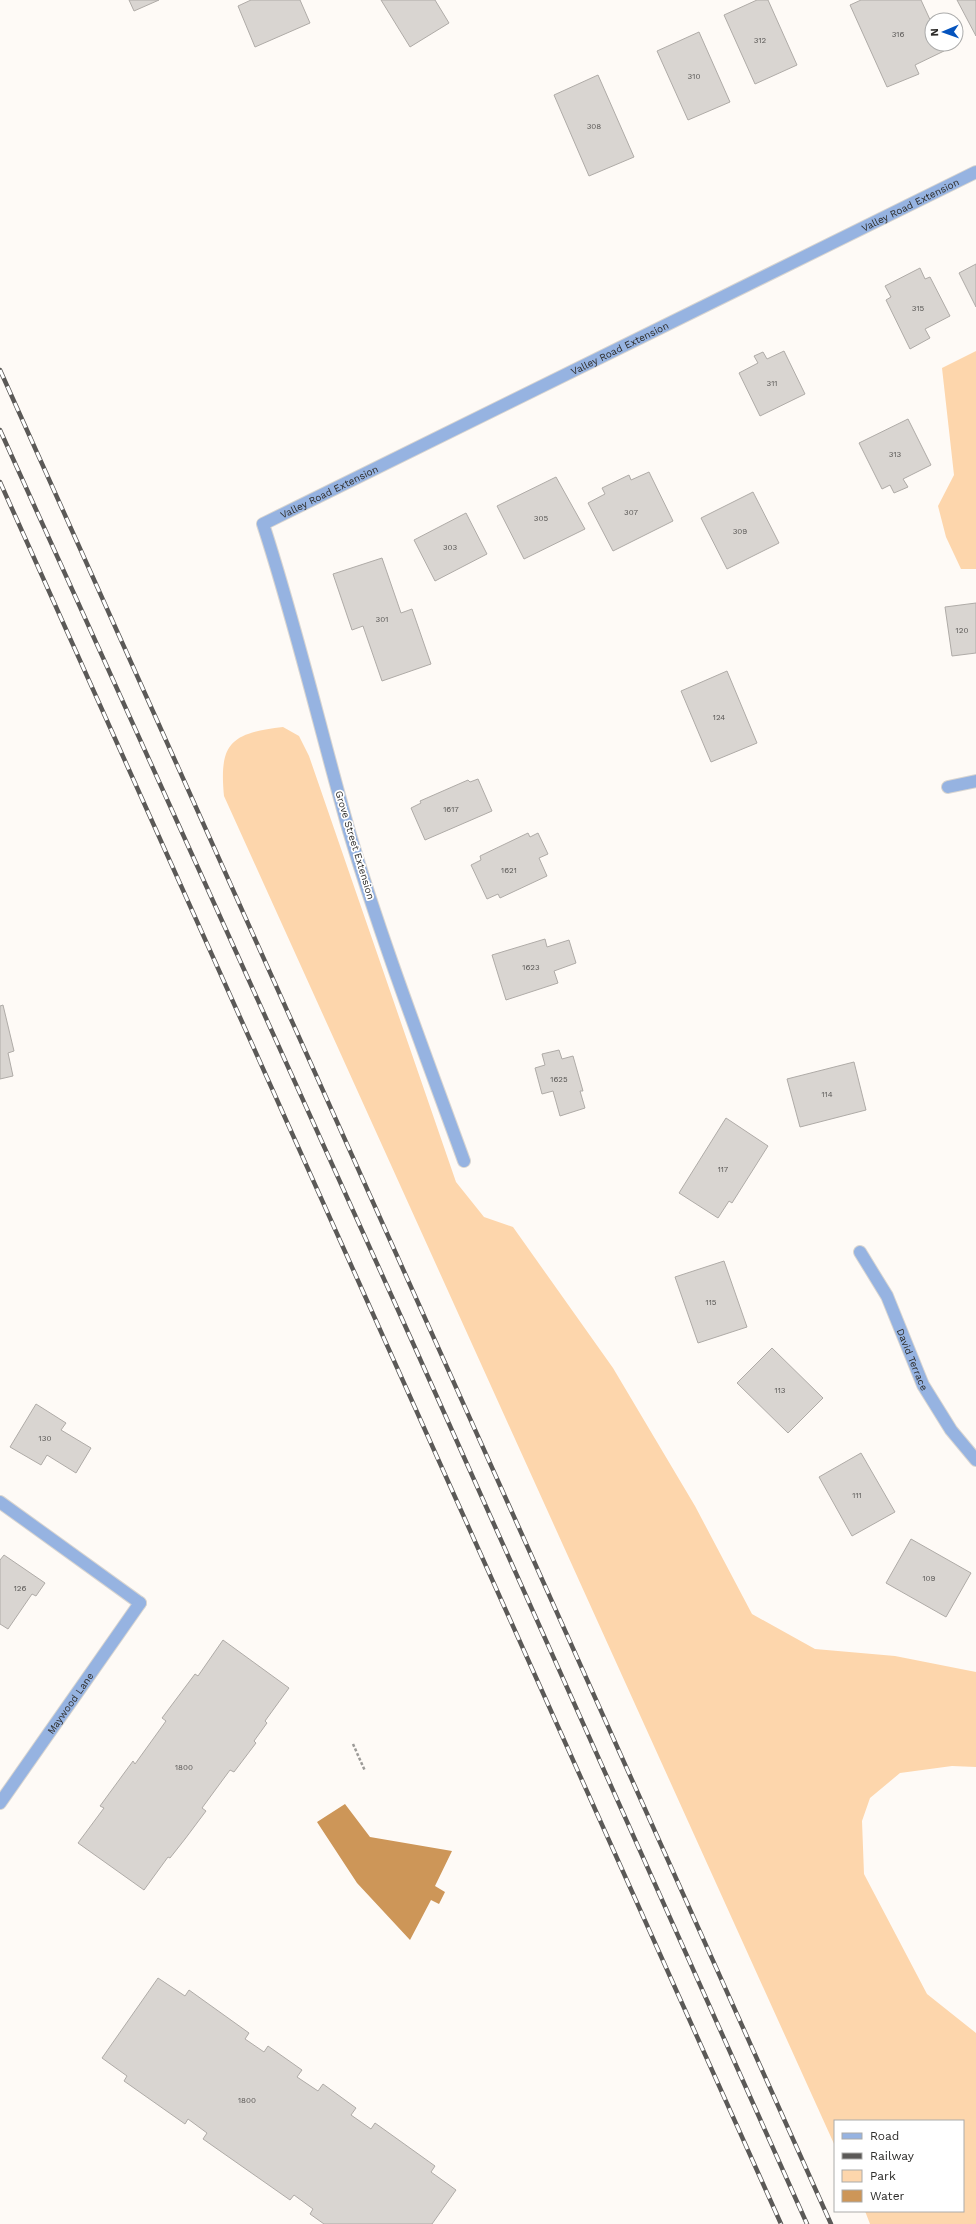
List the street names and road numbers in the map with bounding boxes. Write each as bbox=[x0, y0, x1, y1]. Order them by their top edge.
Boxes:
street label: Valley Road Extension bbox=[859, 176, 961, 233]
street label: Valley Road Extension bbox=[569, 319, 670, 377]
street label: Valley Road Extension bbox=[278, 463, 380, 520]
street label: Grove Street Extension bbox=[333, 789, 377, 901]
street label: David Terrace bbox=[895, 1327, 931, 1393]
street label: Maywood Lane bbox=[45, 1670, 95, 1736]

